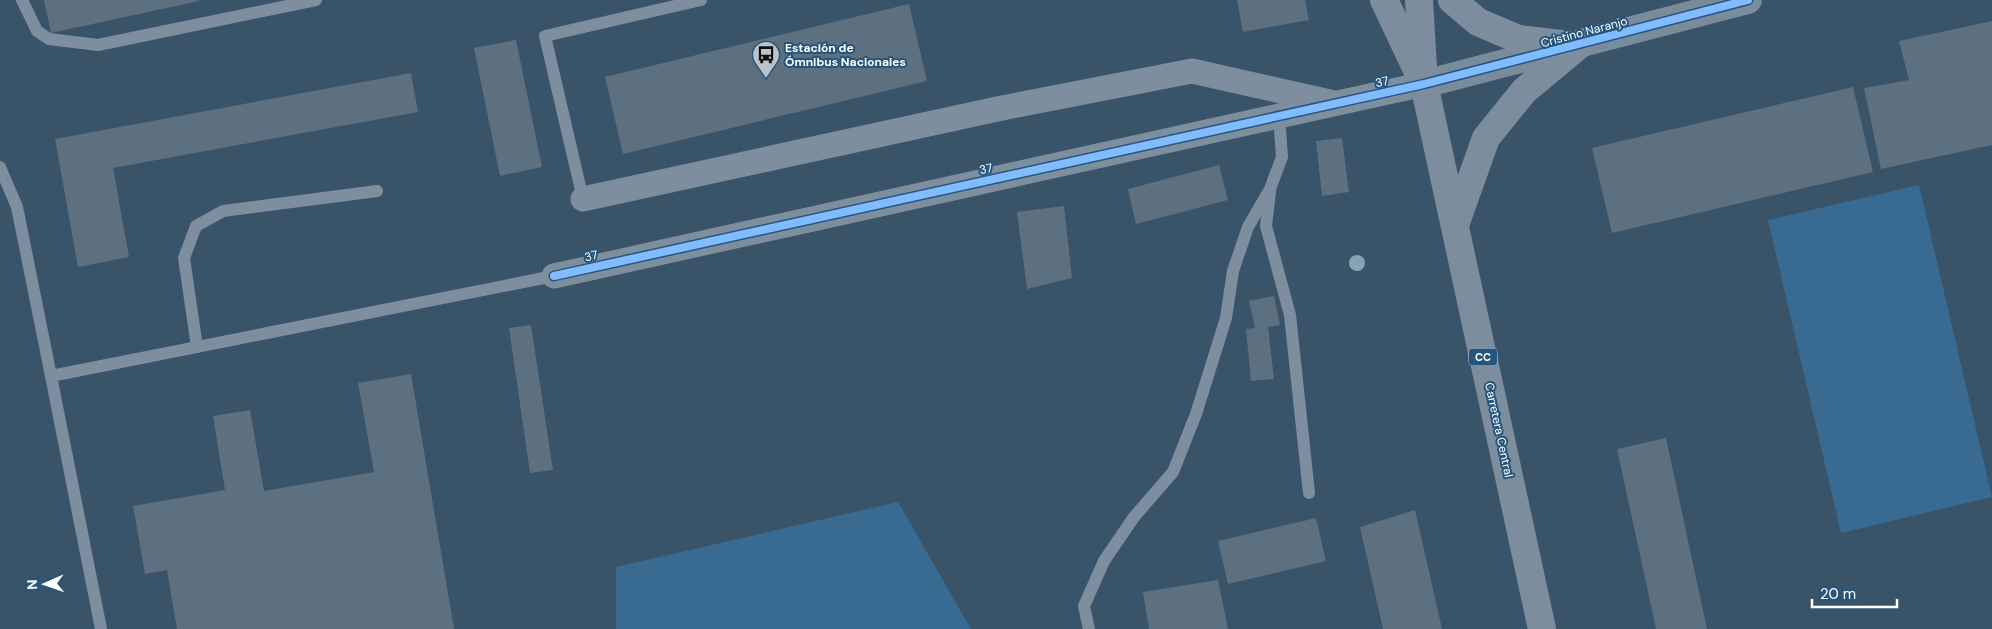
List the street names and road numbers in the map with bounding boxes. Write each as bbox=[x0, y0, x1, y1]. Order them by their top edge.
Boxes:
street label: Cristino Naranjo bbox=[1539, 13, 1629, 51]
street label: 37 bbox=[1374, 73, 1390, 91]
street label: 37 bbox=[978, 160, 994, 178]
street label: 37 bbox=[583, 247, 599, 265]
road number: CC bbox=[1469, 348, 1497, 366]
street label: Carretera Central bbox=[1481, 381, 1517, 479]

